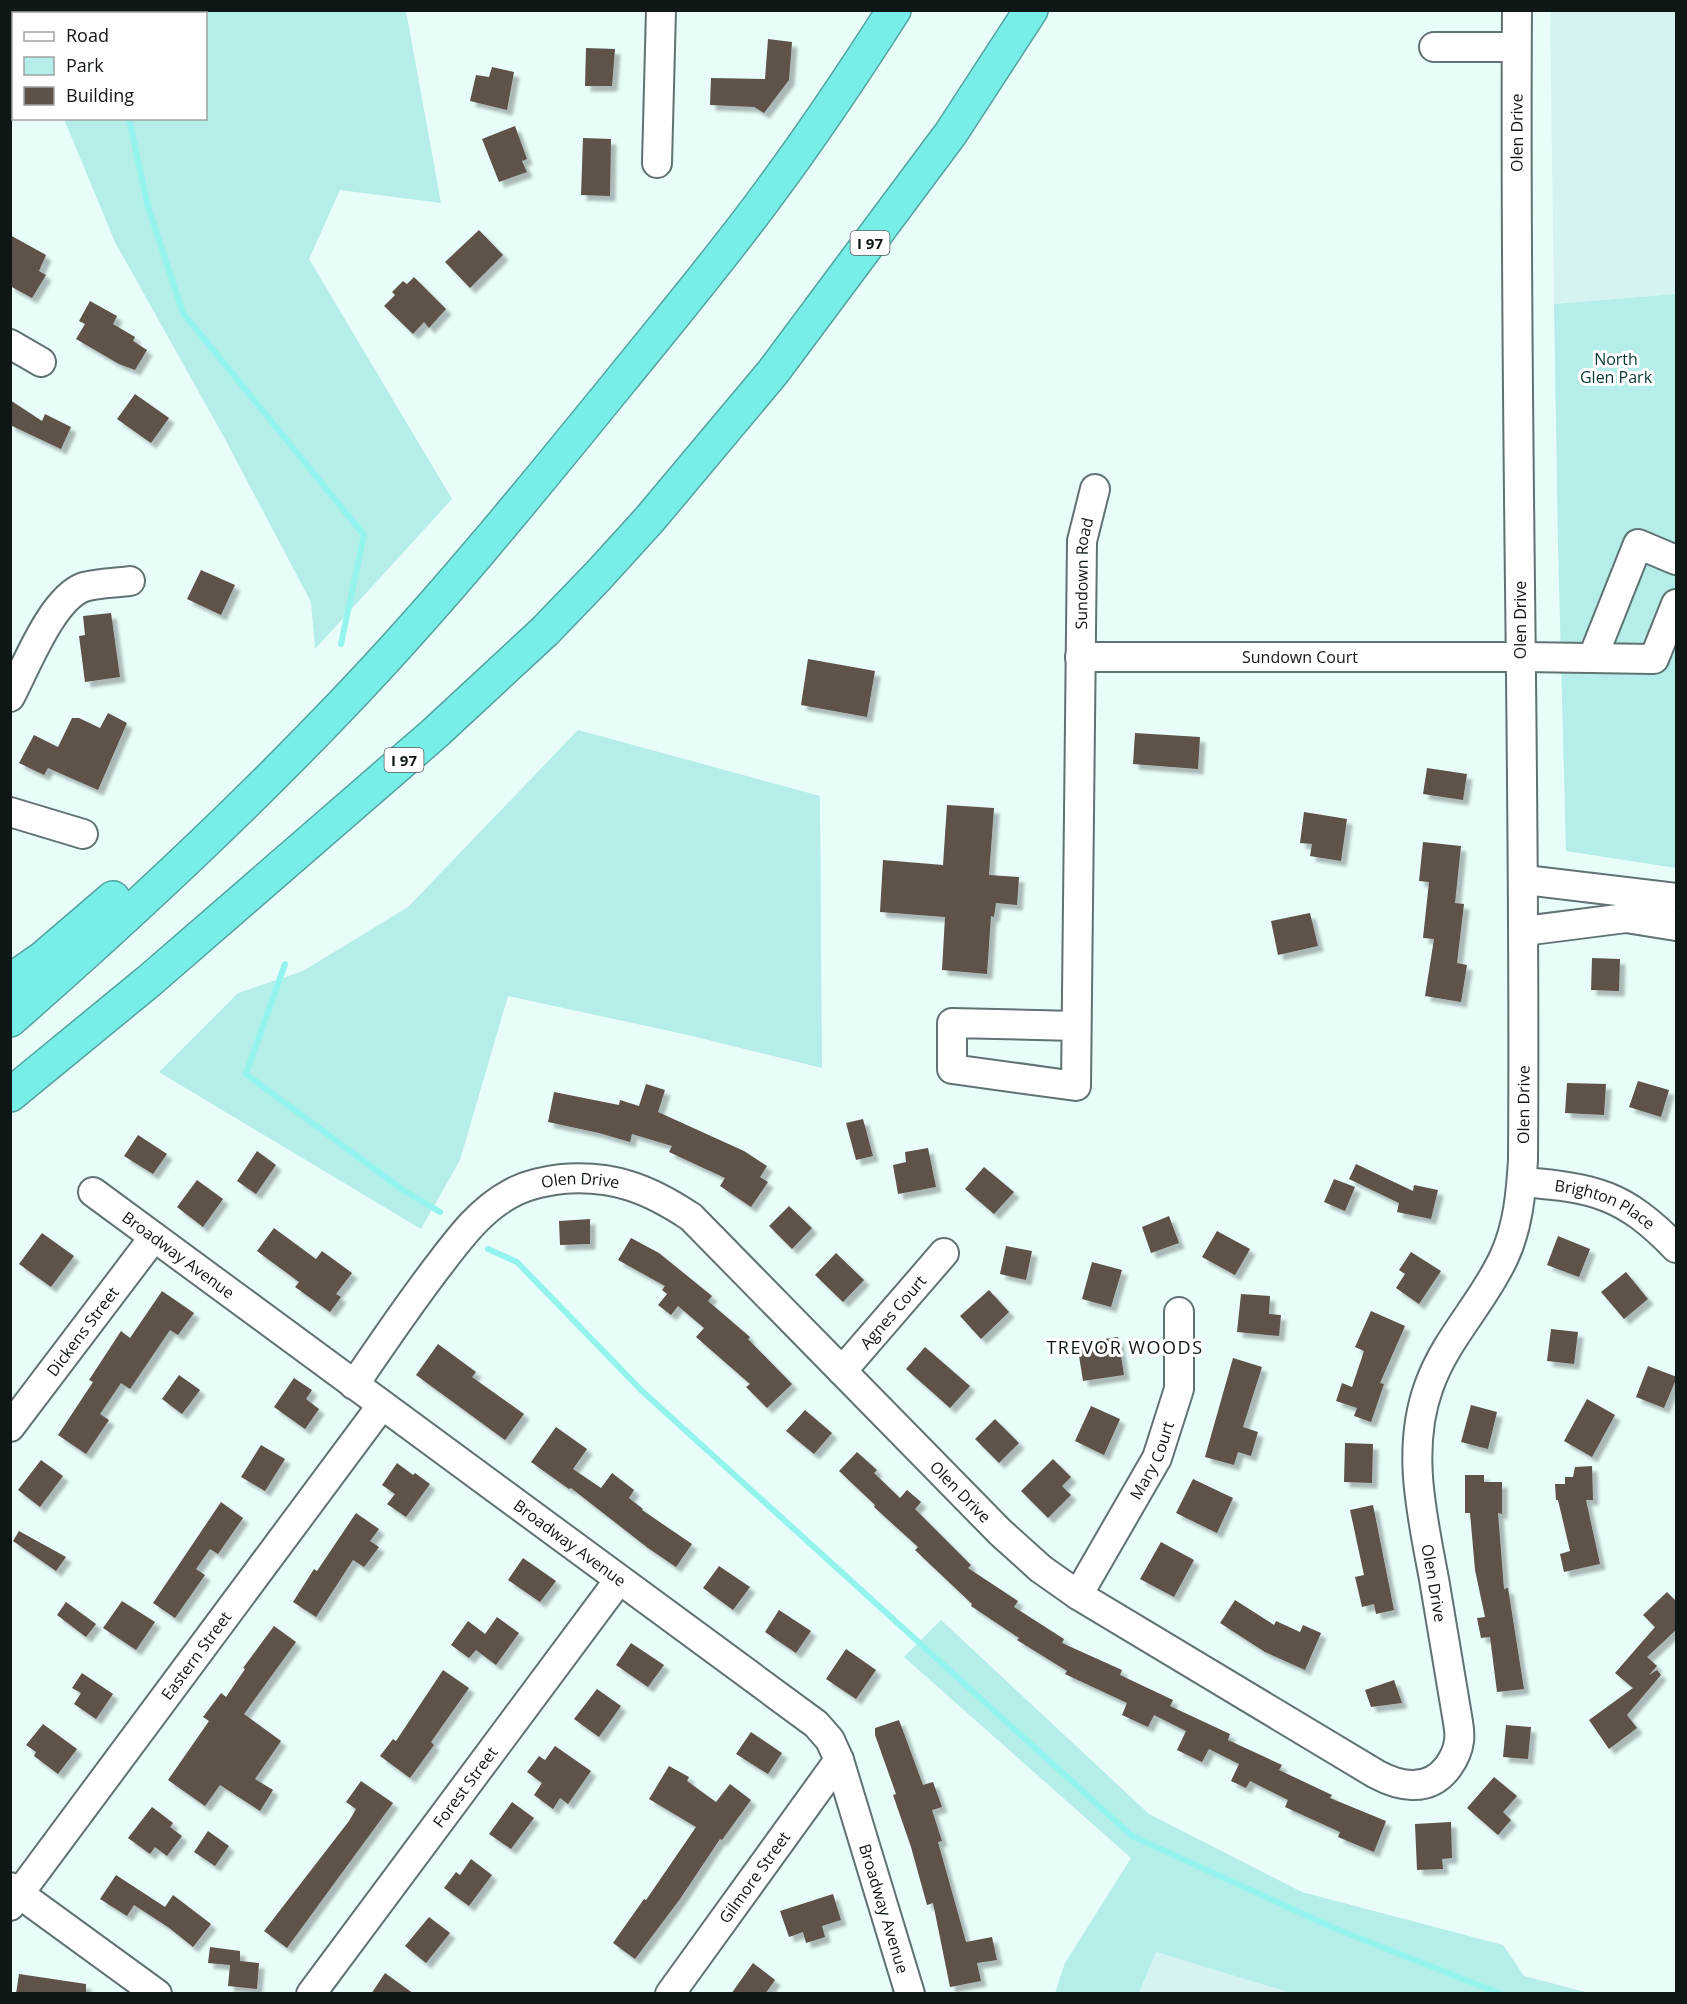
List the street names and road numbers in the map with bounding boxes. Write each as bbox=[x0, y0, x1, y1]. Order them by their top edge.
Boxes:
street label: Olen Drive bbox=[1506, 93, 1528, 172]
road number: I 97 bbox=[850, 231, 890, 255]
street label: Sundown Road bbox=[1070, 515, 1098, 630]
street label: Olen Drive bbox=[1509, 581, 1531, 659]
street label: Sundown Court bbox=[1242, 646, 1358, 668]
road number: I 97 bbox=[384, 748, 424, 772]
street label: Olen Drive bbox=[1512, 1065, 1534, 1144]
street label: Olen Drive bbox=[539, 1167, 622, 1194]
street label: Brighton Place bbox=[1553, 1174, 1660, 1234]
street label: Broadway Avenue bbox=[118, 1206, 239, 1304]
street label: Agnes Court bbox=[855, 1270, 931, 1354]
street label: Dickens Street bbox=[41, 1282, 124, 1381]
street label: Mary Court bbox=[1124, 1418, 1179, 1503]
street label: Olen Drive bbox=[925, 1456, 996, 1527]
street label: Broadway Avenue bbox=[509, 1494, 630, 1592]
street label: Olen Drive bbox=[1416, 1542, 1452, 1624]
street label: Eastern Street bbox=[156, 1606, 236, 1704]
street label: Forest Street bbox=[428, 1742, 503, 1832]
street label: Gilmore Street bbox=[714, 1827, 795, 1928]
street label: Broadway Avenue bbox=[854, 1841, 914, 1976]

